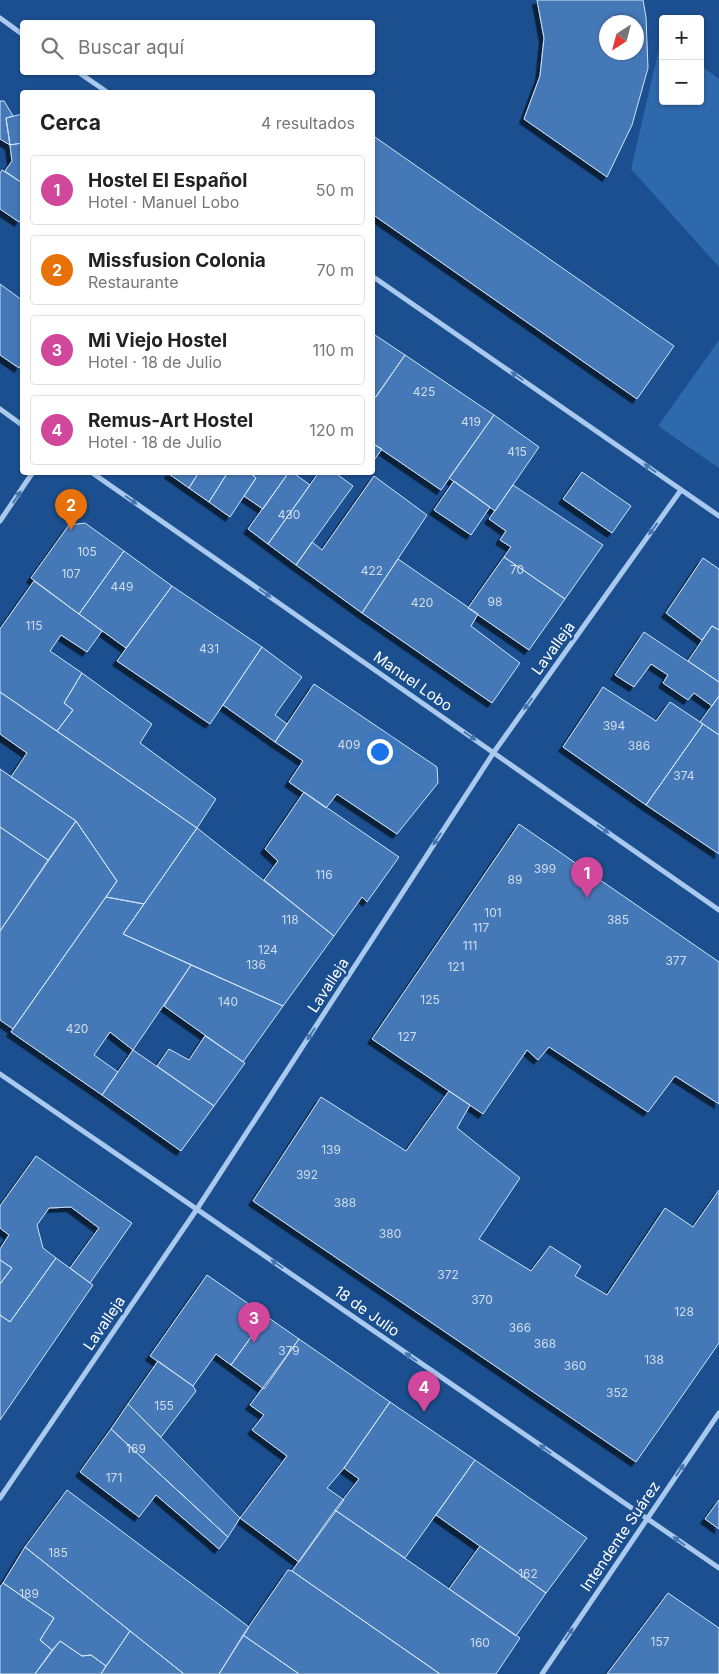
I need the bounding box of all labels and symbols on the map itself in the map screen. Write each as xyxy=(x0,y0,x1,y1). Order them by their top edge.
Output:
north arrow xyxy=(599,15,644,60)
one-way arrow xyxy=(510,371,523,381)
house number: 425 xyxy=(413,384,435,399)
house number: 419 xyxy=(461,414,481,429)
house number: 415 xyxy=(507,444,527,459)
one-way arrow xyxy=(643,463,657,473)
pin: 2 xyxy=(55,489,87,530)
one-way arrow xyxy=(12,490,22,504)
one-way arrow xyxy=(125,495,138,505)
house number: 430 xyxy=(278,507,300,522)
one-way arrow xyxy=(648,522,658,536)
house number: 105 xyxy=(77,544,97,559)
house number: 70 xyxy=(510,562,524,577)
house number: 422 xyxy=(361,563,383,578)
house number: 107 xyxy=(61,566,81,581)
house number: 449 xyxy=(111,579,133,594)
one-way arrow xyxy=(258,588,272,598)
house number: 98 xyxy=(488,594,502,609)
house number: 420 xyxy=(411,595,433,610)
house number: 115 xyxy=(25,618,43,633)
street label: Lavalleja xyxy=(527,618,579,678)
house number: 431 xyxy=(199,641,219,656)
street label: Manuel Lobo xyxy=(370,647,456,715)
one-way arrow xyxy=(523,697,533,711)
house number: 394 xyxy=(603,718,626,733)
one-way arrow xyxy=(463,731,477,741)
house number: 409 xyxy=(338,737,360,752)
house number: 386 xyxy=(628,738,650,753)
your location xyxy=(367,739,393,765)
house number: 374 xyxy=(673,768,695,783)
one-way arrow xyxy=(597,824,610,834)
one-way arrow xyxy=(432,832,442,846)
pin: 1 xyxy=(571,857,603,898)
house number: 399 xyxy=(534,861,556,876)
house number: 116 xyxy=(315,867,333,882)
house number: 89 xyxy=(508,872,522,887)
house number: 101 xyxy=(484,905,502,920)
house number: 118 xyxy=(281,912,299,927)
house number: 385 xyxy=(607,912,629,927)
house number: 117 xyxy=(473,920,489,935)
house number: 111 xyxy=(463,938,477,953)
house number: 124 xyxy=(258,942,278,957)
house number: 377 xyxy=(665,953,687,968)
street label: Lavalleja xyxy=(303,954,353,1016)
house number: 136 xyxy=(246,957,266,972)
house number: 121 xyxy=(447,959,465,974)
house number: 125 xyxy=(420,992,440,1007)
house number: 140 xyxy=(218,994,238,1009)
house number: 420 xyxy=(66,1021,88,1036)
one-way arrow xyxy=(306,1027,315,1041)
house number: 127 xyxy=(398,1029,417,1044)
house number: 139 xyxy=(321,1142,341,1157)
house number: 392 xyxy=(296,1167,318,1182)
house number: 388 xyxy=(334,1195,356,1210)
house number: 380 xyxy=(379,1226,401,1241)
one-way arrow xyxy=(270,1260,284,1269)
house number: 372 xyxy=(437,1267,459,1282)
street label: 18 de Julio xyxy=(331,1282,403,1340)
street label: Lavalleja xyxy=(79,1292,129,1354)
house number: 370 xyxy=(471,1292,493,1307)
pin: 3 xyxy=(238,1302,270,1343)
house number: 128 xyxy=(674,1304,694,1319)
house number: 366 xyxy=(509,1320,531,1335)
house number: 368 xyxy=(534,1336,556,1351)
house number: 379 xyxy=(278,1343,300,1358)
one-way arrow xyxy=(404,1352,418,1361)
house number: 138 xyxy=(644,1352,664,1367)
house number: 360 xyxy=(564,1358,586,1373)
pin: 4 xyxy=(408,1371,440,1412)
house number: 352 xyxy=(606,1385,628,1400)
house number: 155 xyxy=(154,1398,174,1413)
house number: 169 xyxy=(126,1441,146,1456)
one-way arrow xyxy=(538,1444,552,1454)
one-way arrow xyxy=(675,1463,685,1477)
house number: 171 xyxy=(106,1470,122,1485)
street label: Intendente Suárez xyxy=(576,1477,664,1595)
one-way arrow xyxy=(672,1536,686,1546)
house number: 185 xyxy=(48,1545,68,1560)
house number: 162 xyxy=(518,1566,538,1581)
house number: 189 xyxy=(19,1586,39,1601)
one-way arrow xyxy=(564,1627,574,1640)
house number: 157 xyxy=(651,1634,670,1649)
house number: 160 xyxy=(470,1635,490,1650)

